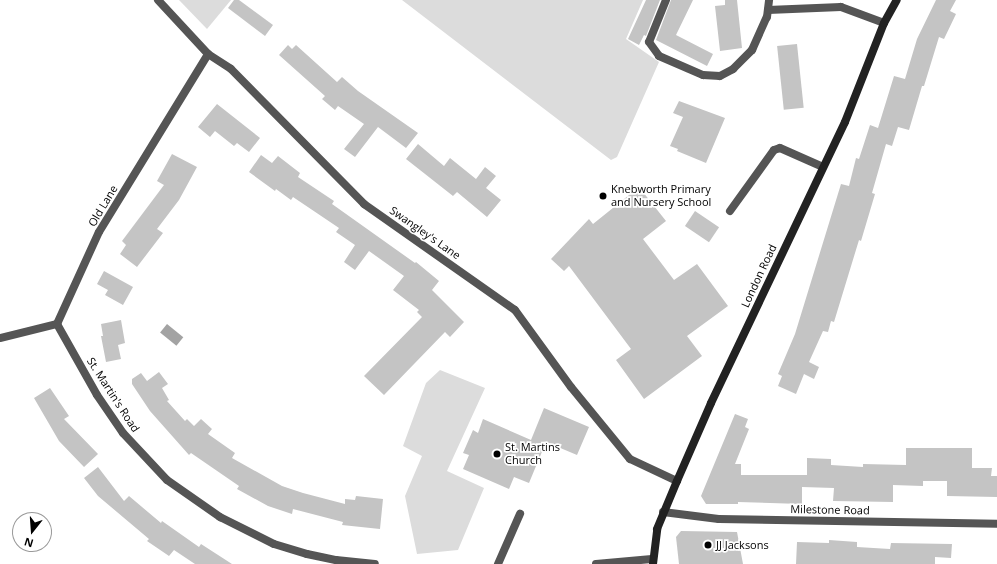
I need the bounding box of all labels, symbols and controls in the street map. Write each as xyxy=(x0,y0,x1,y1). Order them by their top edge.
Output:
street label: Old Lane xyxy=(86,183,120,229)
place label: Knebworth Primary and Nursery School xyxy=(611,183,711,209)
marker: Knebworth Primary and Nursery School xyxy=(598,191,608,201)
street label: Swangley's Lane xyxy=(387,204,463,262)
street label: London Road xyxy=(739,242,779,310)
street label: St. Martin's Road xyxy=(84,355,142,435)
place label: St. Martins Church xyxy=(505,441,560,467)
marker: St. Martins Church xyxy=(492,449,502,459)
street label: Milestone Road xyxy=(790,503,870,517)
north arrow xyxy=(12,512,52,552)
text: N xyxy=(22,535,35,551)
place label: JJ Jacksons xyxy=(716,538,769,552)
marker: JJ Jacksons xyxy=(703,540,713,550)

